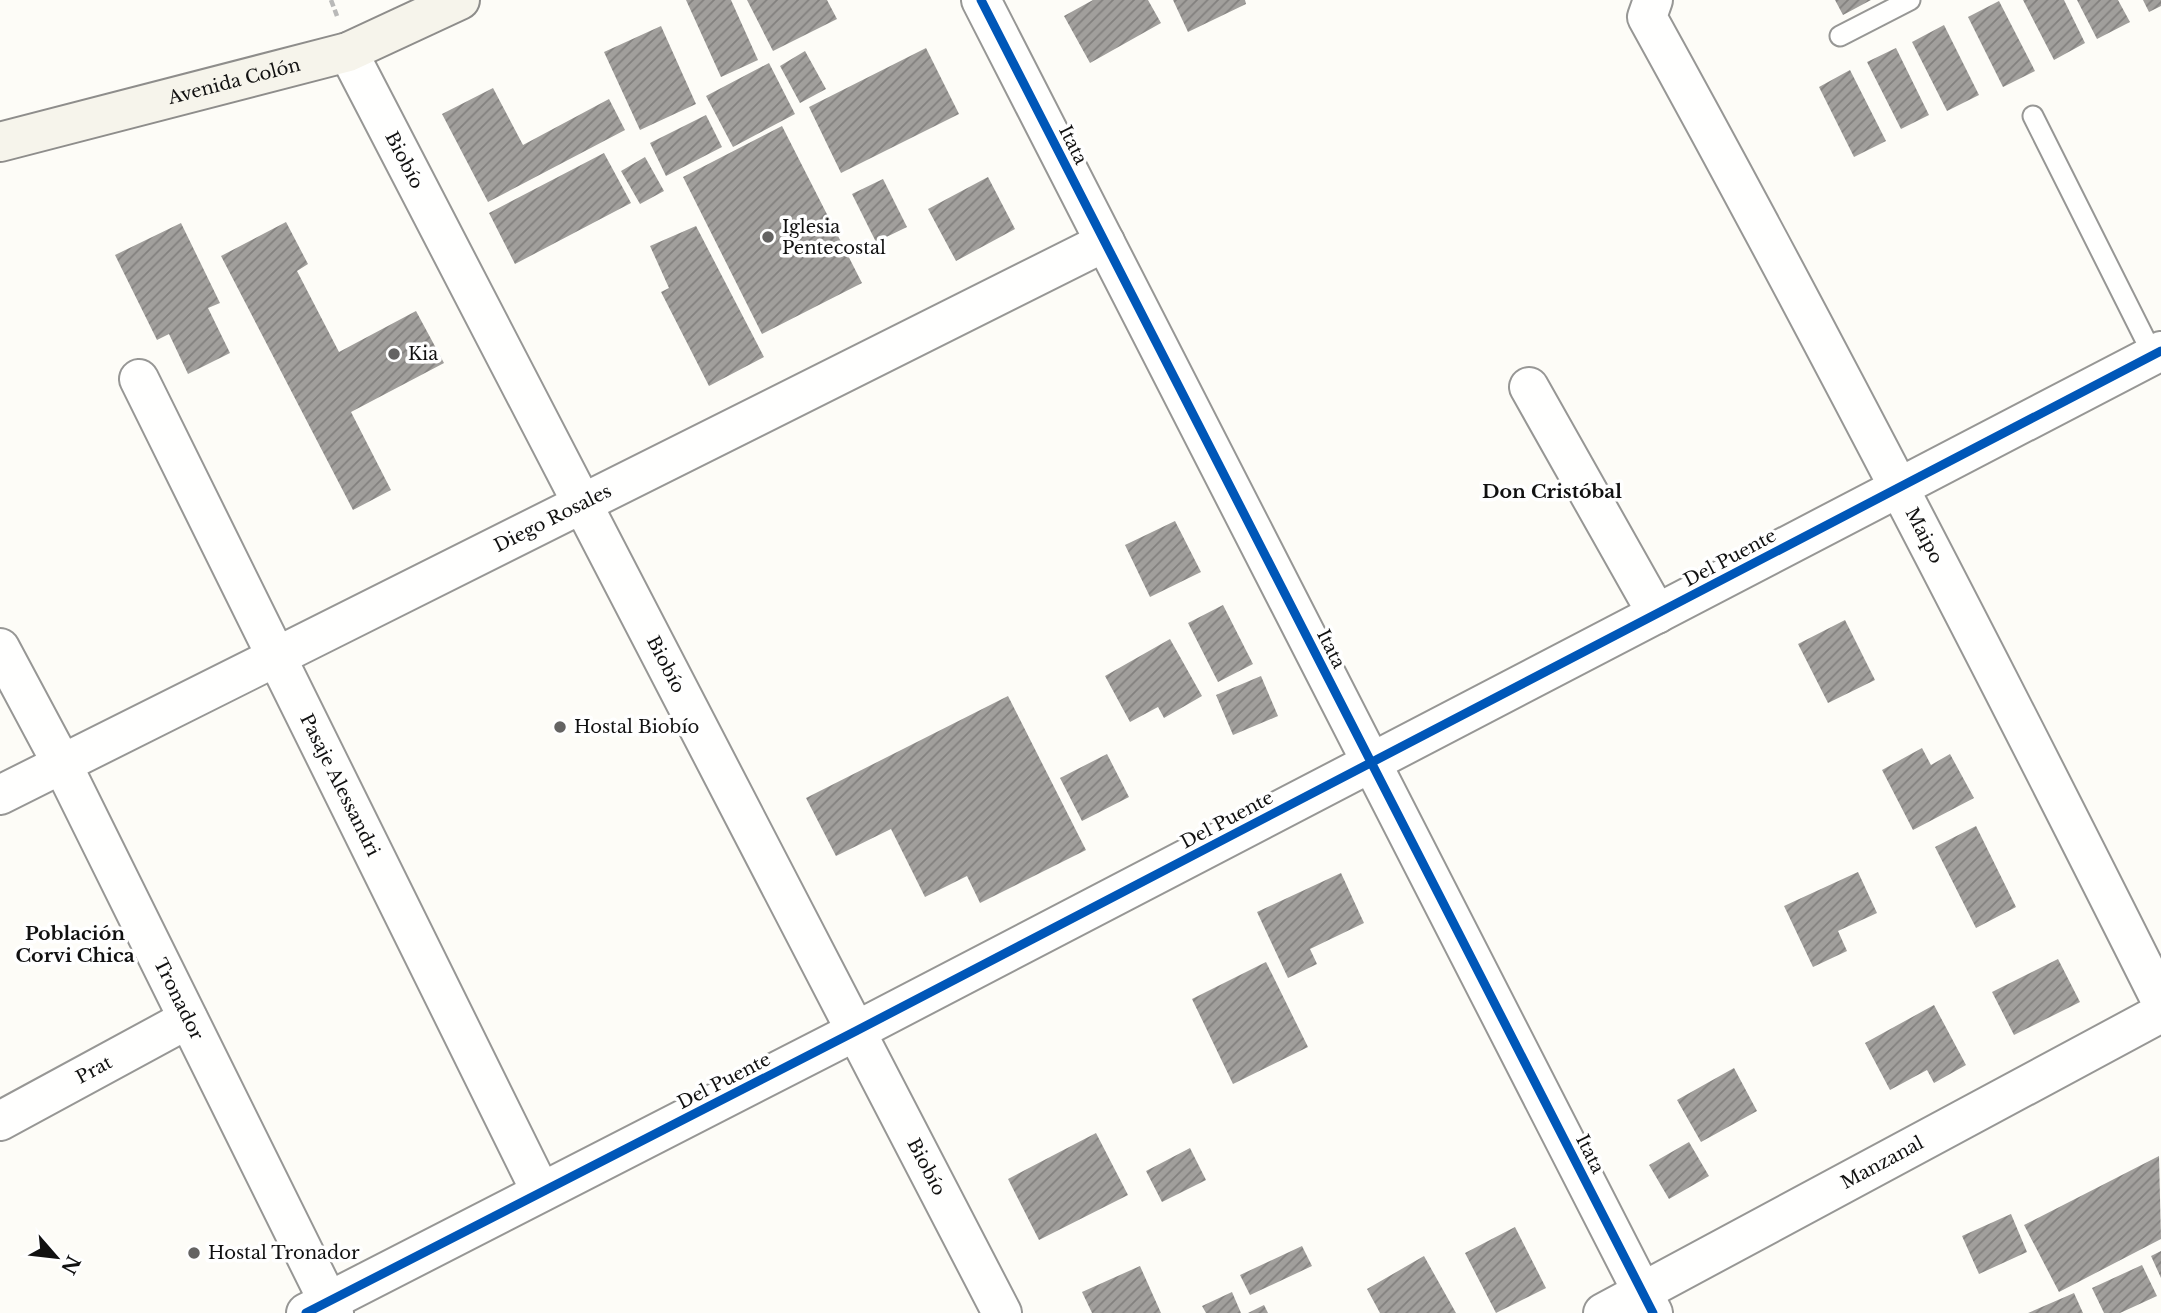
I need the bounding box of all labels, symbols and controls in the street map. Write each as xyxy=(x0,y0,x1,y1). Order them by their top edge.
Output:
street label: Avenida Colón xyxy=(165,54,303,109)
street label: Itata xyxy=(1054,122,1092,168)
street label: Biobío xyxy=(380,128,428,193)
place label: Iglesia Pentecostal xyxy=(782,216,886,259)
marker: Iglesia Pentecostal xyxy=(760,229,776,245)
place label: Kia xyxy=(408,343,438,365)
marker: Kia xyxy=(386,346,402,362)
street label: Diego Rosales xyxy=(490,480,615,557)
district label: Don Cristóbal xyxy=(1482,480,1622,503)
street label: Maipo xyxy=(1901,504,1948,567)
street label: Del Puente xyxy=(1680,524,1780,592)
street label: Itata xyxy=(1312,626,1350,672)
street label: Biobío xyxy=(642,632,690,697)
street label: Pasaje Alessandri xyxy=(295,710,384,860)
place label: Hostal Biobío xyxy=(574,716,699,738)
marker: Hostal Biobío xyxy=(552,719,568,735)
street label: Del Puente xyxy=(1177,786,1277,854)
district label: Población Corvi Chica xyxy=(15,922,135,967)
street label: Tronador xyxy=(149,955,208,1044)
street label: Del Puente xyxy=(674,1048,774,1114)
street label: Prat xyxy=(72,1051,116,1089)
street label: Itata xyxy=(1571,1131,1609,1177)
street label: Manzanal xyxy=(1837,1132,1927,1194)
street label: Biobío xyxy=(902,1135,950,1199)
north arrow xyxy=(21,1222,91,1292)
place label: Hostal Tronador xyxy=(208,1242,360,1264)
marker: Hostal Tronador xyxy=(186,1245,202,1261)
text: N xyxy=(56,1251,85,1278)

